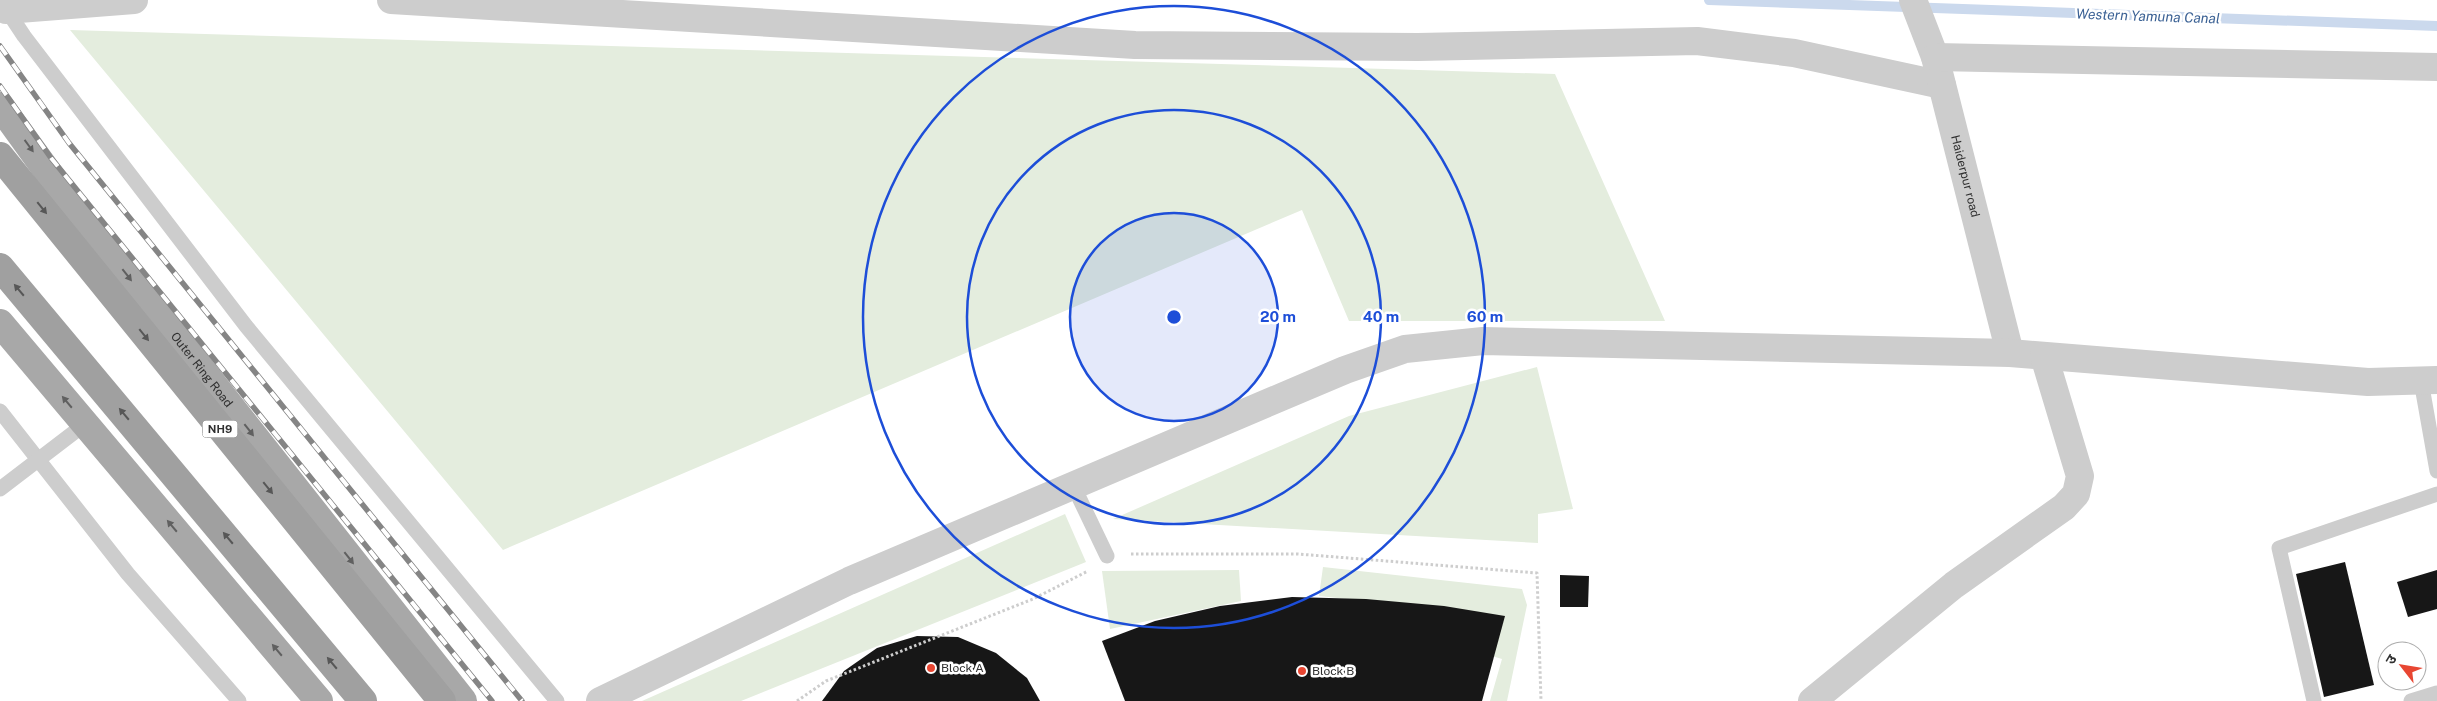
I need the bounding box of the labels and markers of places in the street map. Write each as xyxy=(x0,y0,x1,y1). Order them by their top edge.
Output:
centre of rings xyxy=(1165,308,1183,326)
place label: Block A xyxy=(941,661,984,675)
marker: Block A xyxy=(925,662,937,674)
place label: Block B xyxy=(1312,664,1354,678)
marker: Block B xyxy=(1296,665,1308,677)

